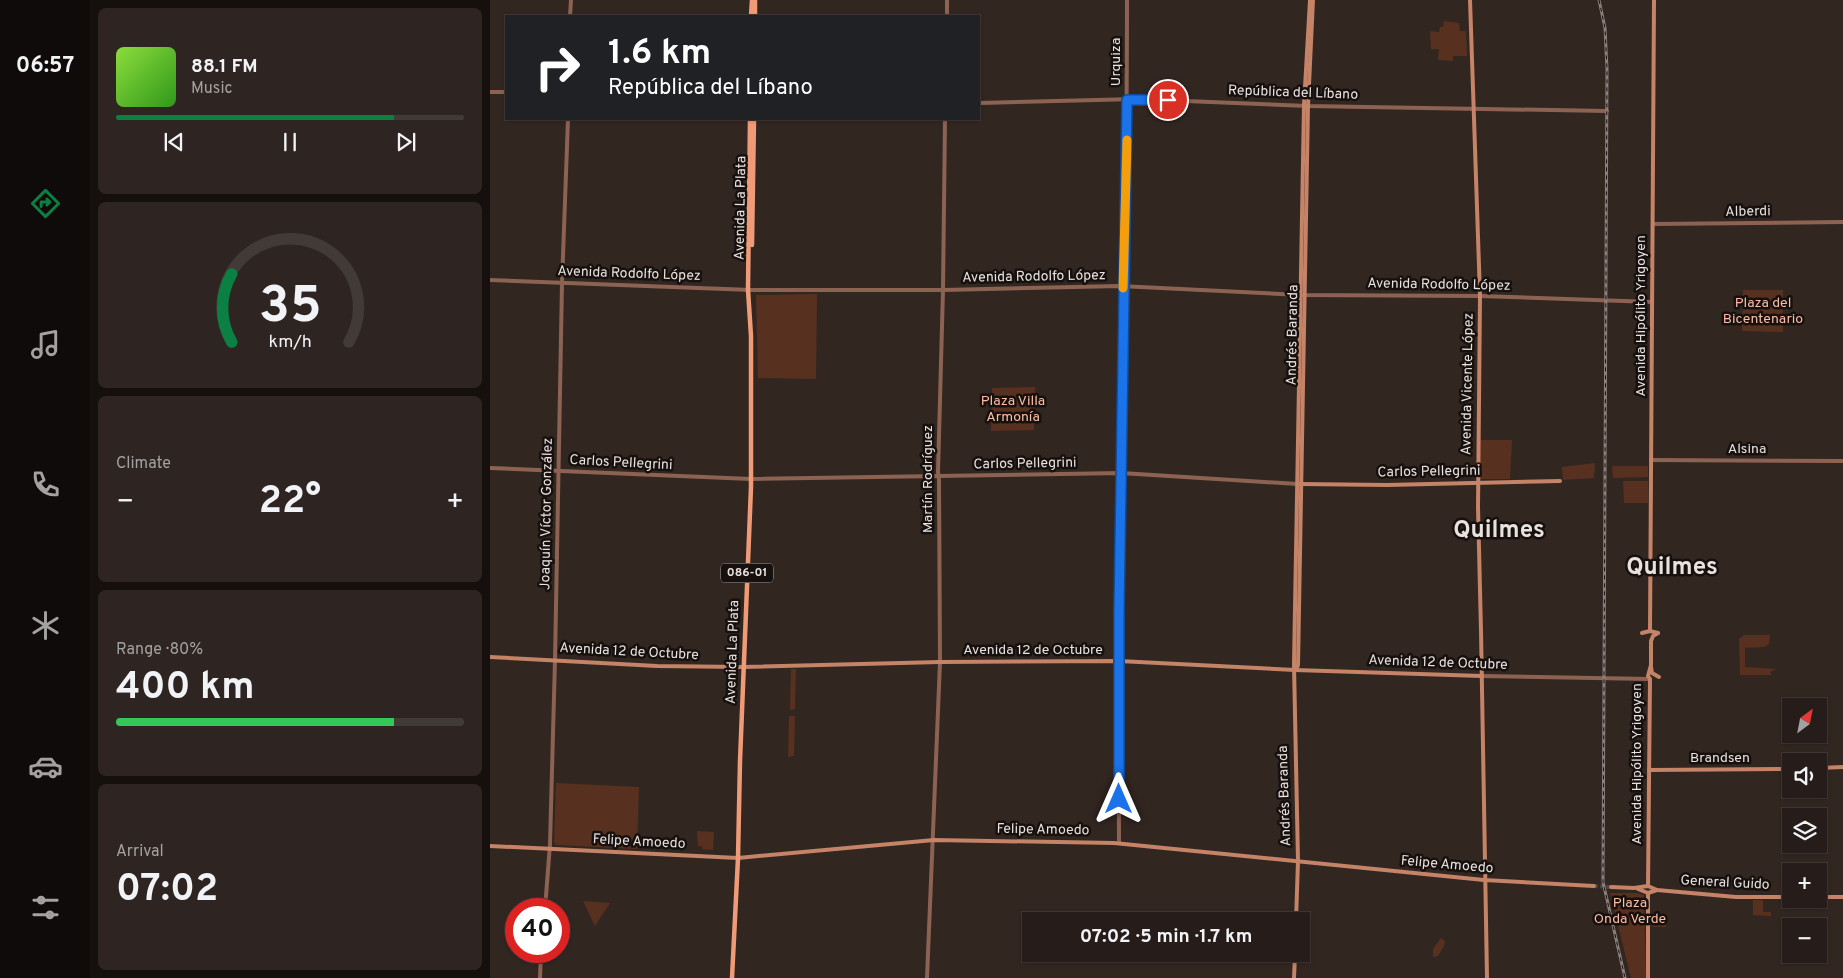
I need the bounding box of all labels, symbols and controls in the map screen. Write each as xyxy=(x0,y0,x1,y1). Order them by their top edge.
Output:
text: 1.6 km xyxy=(608,32,711,76)
icon: right xyxy=(525,35,590,100)
street label: Urquiza xyxy=(1108,38,1125,86)
text: 06:57 xyxy=(16,53,74,80)
text: 88.1 FM xyxy=(191,55,258,79)
text: República del Líbano xyxy=(608,75,813,102)
text: Music xyxy=(191,79,232,99)
pin xyxy=(1147,79,1189,121)
street label: República del Líbano xyxy=(1228,82,1359,104)
icon: arrive xyxy=(1154,86,1182,114)
icon: previous xyxy=(160,128,188,156)
icon: pause xyxy=(276,128,304,156)
icon: next xyxy=(392,128,420,156)
street label: Avenida La Plata xyxy=(732,156,750,260)
icon: directions xyxy=(28,186,63,221)
street label: Alberdi xyxy=(1725,203,1771,221)
street label: Avenida Hipólito Yrigoyen xyxy=(1633,235,1650,397)
street label: Avenida Rodolfo López xyxy=(557,263,701,285)
street label: Avenida Rodolfo López xyxy=(962,267,1106,287)
text: 35 xyxy=(259,275,321,341)
street label: Avenida Rodolfo López xyxy=(1367,275,1511,295)
street label: Andrés Baranda xyxy=(1284,284,1302,386)
park label: Plaza del Bicentenario xyxy=(1723,295,1803,328)
street label: Avenida Vicente López xyxy=(1458,313,1478,455)
icon: music xyxy=(28,327,63,362)
text: km/h xyxy=(268,331,312,354)
park label: Plaza Villa Armonía xyxy=(981,393,1045,426)
street label: Martín Rodríguez xyxy=(920,425,937,533)
street label: Joaquín Víctor González xyxy=(537,438,557,590)
street label: Alsina xyxy=(1728,441,1766,458)
street label: Carlos Pellegrini xyxy=(569,452,673,474)
text: Climate xyxy=(116,454,171,474)
street label: Carlos Pellegrini xyxy=(973,455,1077,473)
street label: Carlos Pellegrini xyxy=(1377,463,1481,481)
icon: phone xyxy=(28,467,63,502)
text: 22° xyxy=(259,478,321,527)
text: − xyxy=(116,485,134,521)
text: + xyxy=(446,485,464,521)
district label: Quilmes xyxy=(1453,516,1545,546)
district label: Quilmes xyxy=(1626,553,1718,583)
road number: 086-01 xyxy=(721,564,773,582)
street label: Avenida La Plata xyxy=(723,600,743,704)
icon: climate xyxy=(28,608,63,643)
text: Range · 80% xyxy=(116,640,203,660)
street label: Avenida 12 de Octubre xyxy=(559,640,699,664)
street label: Avenida 12 de Octubre xyxy=(963,642,1103,659)
street label: Avenida 12 de Octubre xyxy=(1368,652,1508,674)
text: 400 km xyxy=(116,664,255,713)
street label: Avenida Hipólito Yrigoyen xyxy=(1629,683,1646,845)
north arrow xyxy=(1782,698,1828,742)
map controls xyxy=(1782,698,1827,963)
street label: Andrés Baranda xyxy=(1275,745,1295,847)
icon: car xyxy=(28,749,63,784)
street label: Brandsen xyxy=(1690,750,1750,767)
button: sound xyxy=(1782,753,1827,798)
position arrow xyxy=(1092,772,1144,824)
button: layers xyxy=(1782,808,1827,853)
street label: Felipe Amoedo xyxy=(996,821,1090,839)
street label: Felipe Amoedo xyxy=(592,831,686,853)
text: Arrival xyxy=(116,842,164,862)
street label: Felipe Amoedo xyxy=(1400,852,1494,878)
button: + xyxy=(1782,863,1827,908)
text: 07:02 xyxy=(116,866,218,915)
street label: General Guido xyxy=(1680,872,1770,894)
icon: filters xyxy=(28,890,63,925)
park label: Plaza Onda Verde xyxy=(1594,895,1666,928)
speed limit sign: 40 xyxy=(505,898,570,963)
button: − xyxy=(1782,918,1827,963)
text: 07:02 · 5 min · 1.7 km xyxy=(1080,925,1252,949)

